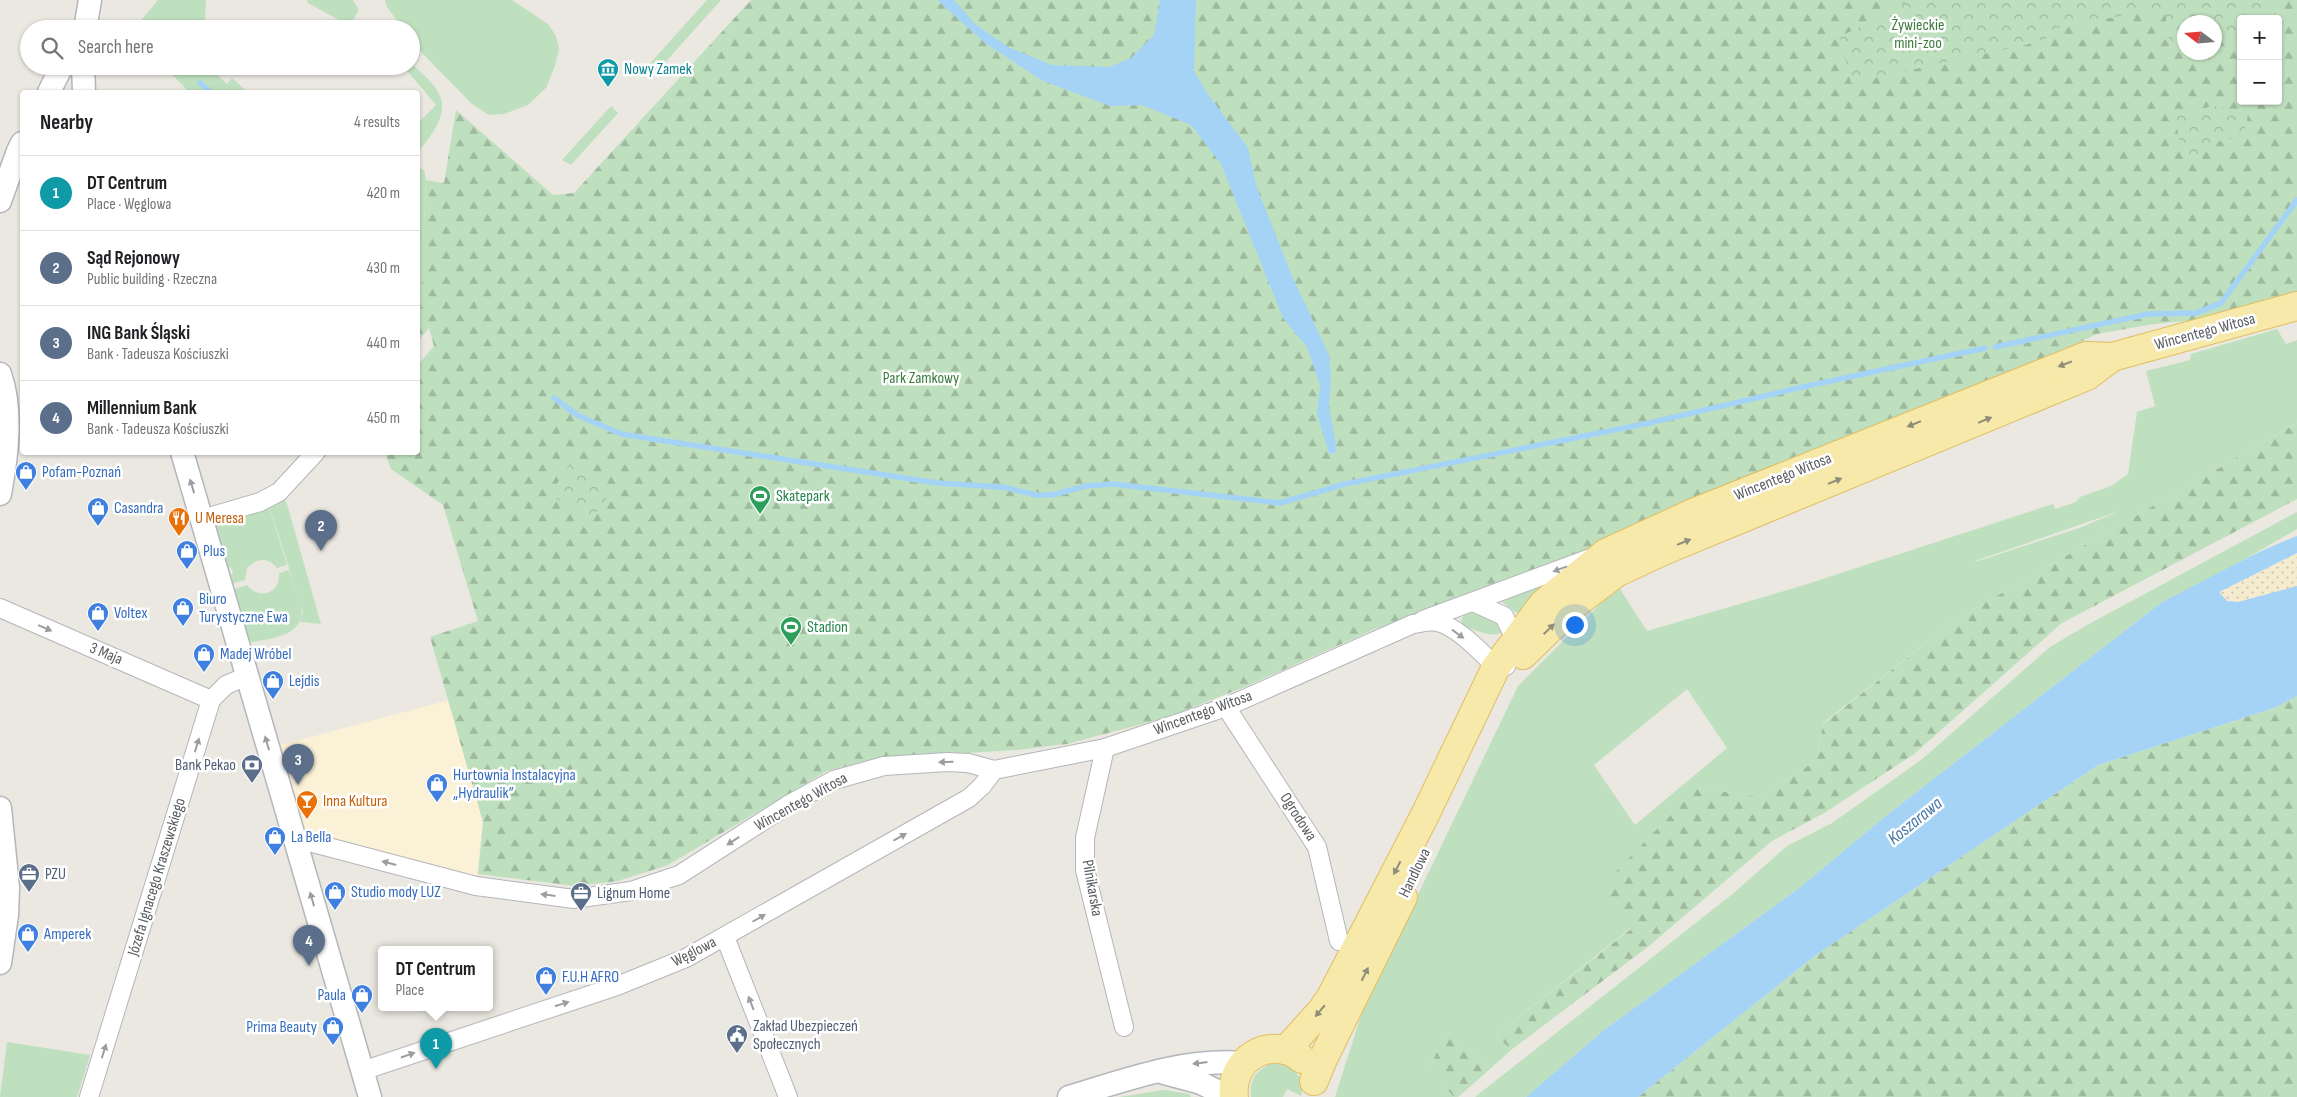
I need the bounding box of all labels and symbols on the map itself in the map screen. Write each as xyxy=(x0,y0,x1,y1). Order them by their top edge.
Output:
north arrow xyxy=(2177,15,2222,60)
park label: Żywieckie mini-zoo xyxy=(1892,16,1944,53)
museum icon: Nowy Zamek xyxy=(596,57,620,88)
place label: Nowy Zamek xyxy=(624,60,692,79)
street label: Wincentego Witosa xyxy=(2153,309,2257,355)
one-way arrow xyxy=(2057,361,2072,369)
park label: Park Zamkowy xyxy=(883,369,959,388)
one-way arrow xyxy=(1978,415,1992,423)
one-way arrow xyxy=(1906,421,1921,429)
street label: Wincentego Witosa xyxy=(1732,449,1834,505)
shop icon: Pofam-Poznań xyxy=(14,460,38,491)
place label: Pofam-Poznań xyxy=(42,463,121,482)
one-way arrow xyxy=(1828,476,1842,484)
one-way arrow xyxy=(187,478,195,493)
sports icon: Skatepark xyxy=(748,484,772,515)
place label: Skatepark xyxy=(776,487,830,506)
shop icon: Casandra xyxy=(86,496,110,527)
place label: Casandra xyxy=(114,499,164,518)
restaurant icon: U Meresa xyxy=(167,506,191,537)
place label: U Meresa xyxy=(195,509,244,528)
pin: 2 xyxy=(305,510,337,551)
one-way arrow xyxy=(1677,538,1692,546)
shop icon: Plus xyxy=(175,539,199,570)
place label: Plus xyxy=(203,542,225,561)
one-way arrow xyxy=(1553,566,1567,574)
place label: Biuro Turystyczne Ewa xyxy=(199,590,288,627)
shop icon: Biuro Turystyczne Ewa xyxy=(171,596,195,627)
shop icon: Voltex xyxy=(86,601,110,632)
place label: Voltex xyxy=(114,604,147,623)
your location xyxy=(1562,612,1588,638)
sports icon: Stadion xyxy=(779,615,803,646)
place label: Stadion xyxy=(807,618,848,637)
one-way arrow xyxy=(1543,623,1555,635)
one-way arrow xyxy=(38,624,52,632)
one-way arrow xyxy=(1451,629,1465,639)
street label: 3 Maja xyxy=(87,639,125,669)
shop icon: Madej Wróbel xyxy=(192,642,216,673)
place label: Madej Wróbel xyxy=(220,645,291,664)
shop icon: Lejdis xyxy=(261,669,285,700)
place label: Lejdis xyxy=(289,672,320,691)
street label: Wincentego Witosa xyxy=(1151,686,1255,740)
one-way arrow xyxy=(262,735,270,750)
one-way arrow xyxy=(194,737,202,752)
pin: 3 xyxy=(282,744,314,785)
bank icon: Bank Pekao xyxy=(240,753,264,784)
place label: Bank Pekao xyxy=(175,756,236,775)
one-way arrow xyxy=(938,758,954,766)
place label: Hurtownia Instalacyjna „Hydraulik” xyxy=(453,766,576,803)
street label: Wincentego Witosa xyxy=(751,769,851,835)
shop icon: Hurtownia Instalacyjna „Hydraulik” xyxy=(425,772,449,803)
bar icon: Inna Kultura xyxy=(295,789,319,820)
street label: Ogrodowa xyxy=(1275,789,1321,845)
place label: Inna Kultura xyxy=(323,792,387,811)
water label: Koszarawa xyxy=(1884,792,1947,849)
street label: Józefa Ignacego Kraszewskiego xyxy=(124,796,190,959)
shop icon: La Bella xyxy=(263,825,287,856)
place label: La Bella xyxy=(291,828,331,847)
one-way arrow xyxy=(894,833,907,842)
one-way arrow xyxy=(726,836,739,846)
street label: Handlowa xyxy=(1395,845,1435,901)
street label: Pilnikarska xyxy=(1078,858,1106,918)
one-way arrow xyxy=(382,859,397,867)
one-way arrow xyxy=(1393,861,1401,875)
office icon: PZU xyxy=(17,862,41,893)
place label: PZU xyxy=(45,865,66,884)
shop icon: Studio mody LUZ xyxy=(323,880,347,911)
office icon: Lignum Home xyxy=(569,881,593,912)
place label: Studio mody LUZ xyxy=(351,883,441,902)
place label: Lignum Home xyxy=(597,884,670,903)
one-way arrow xyxy=(308,891,316,906)
one-way arrow xyxy=(540,891,556,899)
one-way arrow xyxy=(752,913,765,922)
shop icon: Amperek xyxy=(16,922,40,953)
place label: Amperek xyxy=(43,925,91,944)
pin: 4 xyxy=(293,925,325,966)
street label: Węglowa xyxy=(669,933,719,971)
shop icon: F.U.H AFRO xyxy=(534,965,558,996)
one-way arrow xyxy=(1361,967,1369,981)
place label: F.U.H AFRO xyxy=(562,968,619,987)
shop icon: Paula xyxy=(350,983,374,1014)
place label: Paula xyxy=(317,986,346,1005)
one-way arrow xyxy=(747,995,755,1010)
one-way arrow xyxy=(555,999,570,1007)
one-way arrow xyxy=(1315,1004,1326,1017)
shop icon: Prima Beauty xyxy=(321,1015,345,1046)
place label: Zakład Ubezpieczeń Społecznych xyxy=(753,1017,858,1054)
place label: Prima Beauty xyxy=(246,1018,317,1037)
public building icon: Zakład Ubezpieczeń Społecznych xyxy=(725,1023,749,1054)
pin: 1 xyxy=(420,1028,452,1069)
one-way arrow xyxy=(100,1043,108,1058)
one-way arrow xyxy=(401,1051,416,1058)
one-way arrow xyxy=(1192,1059,1208,1067)

